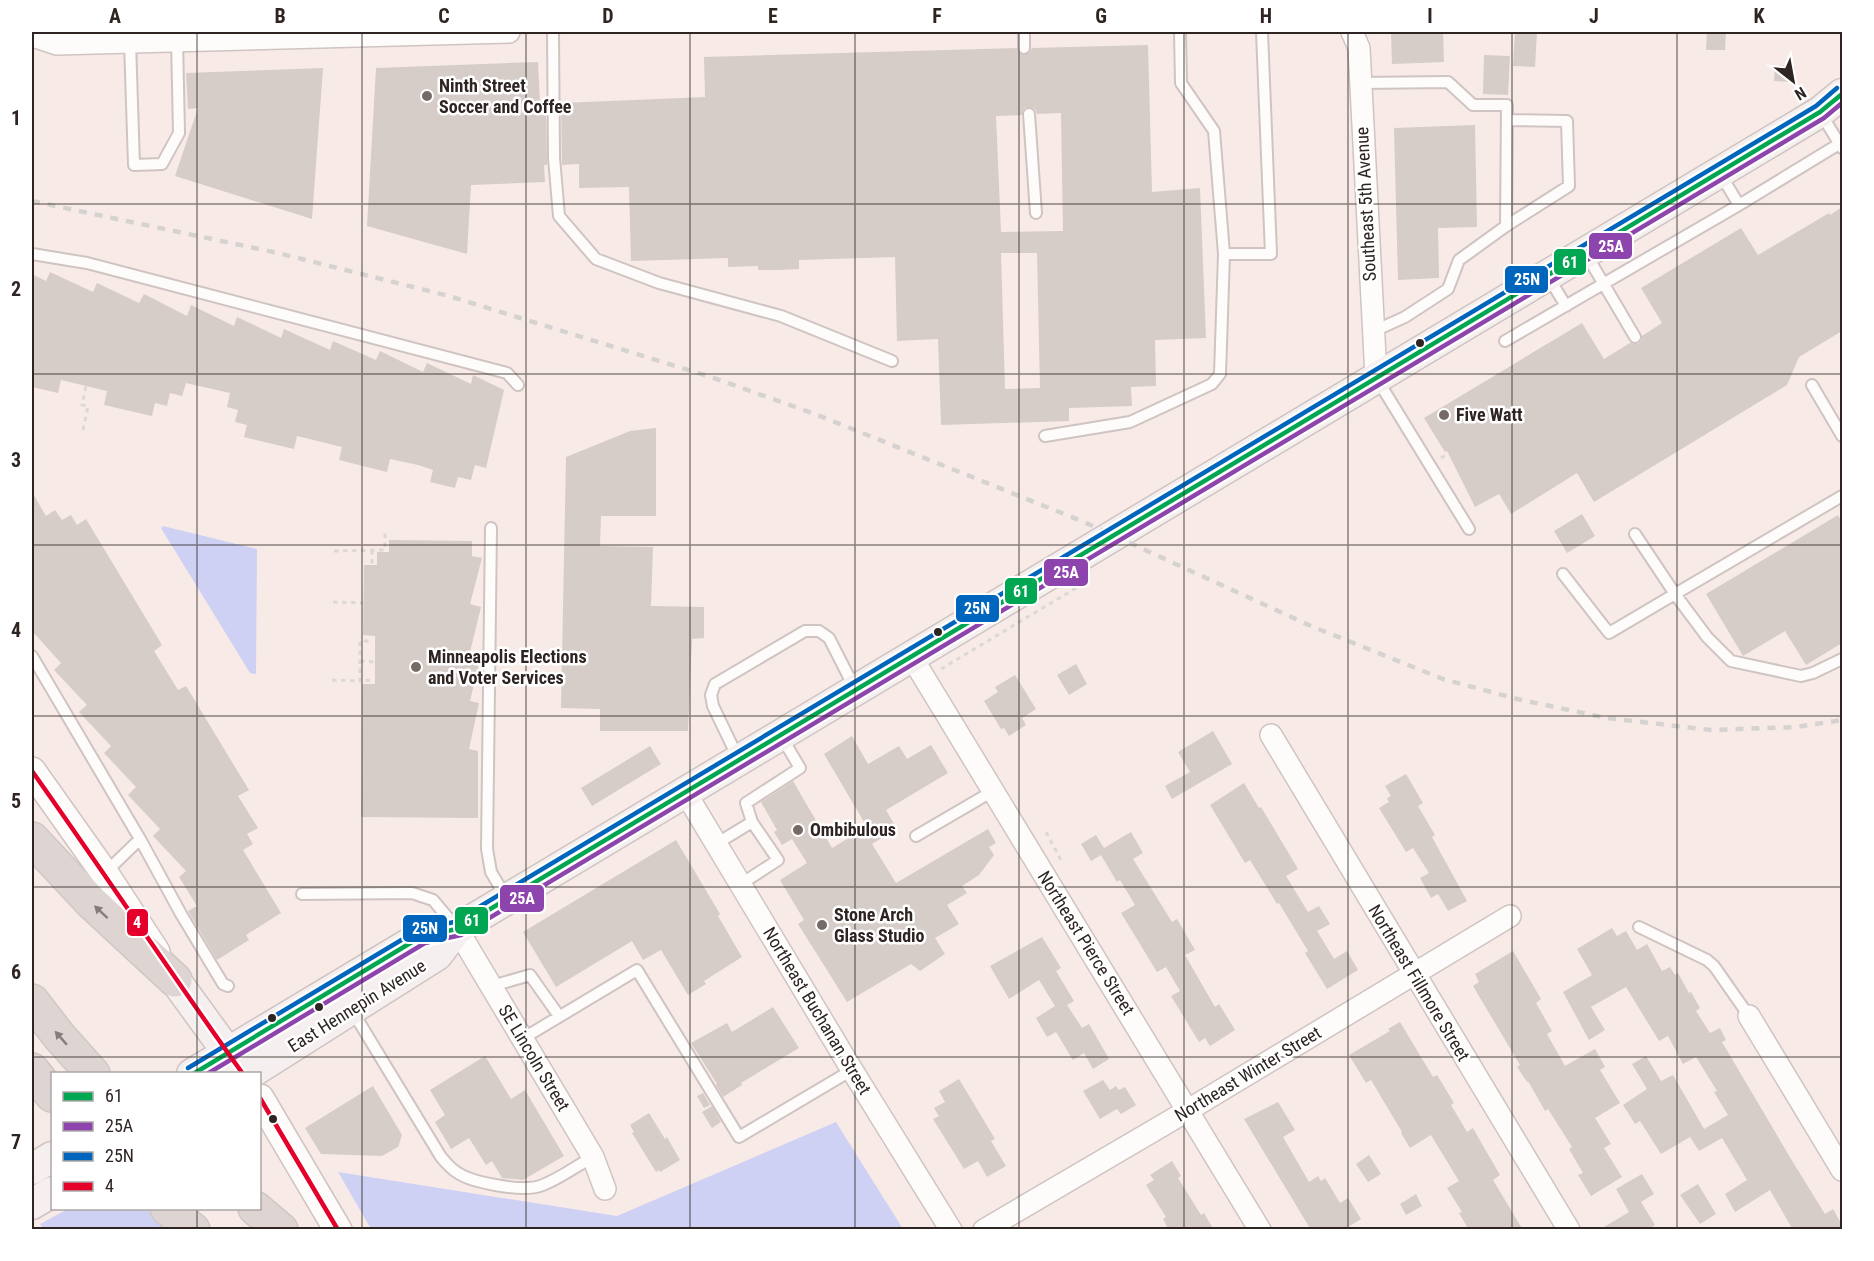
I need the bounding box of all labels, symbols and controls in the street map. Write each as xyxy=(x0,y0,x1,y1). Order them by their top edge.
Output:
text: A xyxy=(109,4,121,28)
text: B xyxy=(274,4,286,28)
text: C xyxy=(438,4,450,28)
text: D xyxy=(602,4,614,28)
text: E xyxy=(768,4,778,28)
text: F xyxy=(932,4,942,28)
text: G xyxy=(1095,4,1107,28)
text: H xyxy=(1260,4,1272,28)
text: I xyxy=(1427,4,1433,28)
text: J xyxy=(1589,4,1599,28)
text: K xyxy=(1753,4,1765,28)
north arrow xyxy=(1763,51,1823,111)
place label: Ninth Street Soccer and Coffee xyxy=(439,75,572,117)
text: N xyxy=(1791,83,1810,104)
marker: Ninth Street Soccer and Coffee xyxy=(420,89,434,103)
text: 1 xyxy=(11,106,21,130)
street label: Southeast 5th Avenue xyxy=(1351,126,1380,282)
line badge: 25A xyxy=(1588,232,1633,260)
text: 25A xyxy=(1598,237,1624,256)
line badge: 61 xyxy=(1553,248,1587,276)
text: 61 xyxy=(1562,253,1578,272)
line badge: 25N xyxy=(1504,265,1549,294)
text: 25N xyxy=(1514,270,1540,289)
text: 2 xyxy=(11,277,21,301)
unlabelled marker xyxy=(1414,337,1426,349)
place label: Five Watt xyxy=(1456,404,1523,425)
marker: Five Watt xyxy=(1437,408,1451,422)
text: 3 xyxy=(11,448,21,472)
line badge: 25A xyxy=(1043,558,1089,587)
text: 25A xyxy=(1053,563,1079,582)
line badge: 61 xyxy=(1004,577,1038,605)
text: 61 xyxy=(1013,582,1029,601)
line badge: 25N xyxy=(955,594,1000,623)
text: 25N xyxy=(964,599,990,618)
text: 4 xyxy=(11,618,21,642)
unlabelled marker xyxy=(932,626,944,638)
place label: Minneapolis Elections and Voter Services xyxy=(428,646,587,688)
marker: Minneapolis Elections and Voter Services xyxy=(409,660,423,674)
text: 5 xyxy=(11,789,21,813)
place label: Ombibulous xyxy=(810,819,896,840)
marker: Ombibulous xyxy=(791,823,805,837)
street label: Northeast Pierce Street xyxy=(1034,867,1139,1019)
line badge: 25A xyxy=(499,884,545,913)
text: 25A xyxy=(509,889,535,908)
street label: Northeast Fillmore Street xyxy=(1364,901,1474,1065)
place label: Stone Arch Glass Studio xyxy=(834,904,925,946)
one-way arrow xyxy=(94,905,109,919)
line badge: 61 xyxy=(454,906,489,935)
line badge: 4 xyxy=(126,908,149,937)
text: 61 xyxy=(464,911,480,930)
text: 4 xyxy=(133,913,141,932)
line badge: 25N xyxy=(402,914,448,943)
marker: Stone Arch Glass Studio xyxy=(815,918,829,932)
text: 25N xyxy=(412,919,438,938)
street label: Northeast Buchanan Street xyxy=(759,923,876,1098)
street label: East Hennepin Avenue xyxy=(284,955,429,1056)
text: 6 xyxy=(11,960,21,984)
unlabelled marker xyxy=(313,1001,325,1013)
street label: SE Lincoln Street xyxy=(494,1001,574,1115)
unlabelled marker xyxy=(266,1012,278,1024)
street label: Northeast Winter Street xyxy=(1171,1022,1325,1126)
one-way arrow xyxy=(55,1031,68,1046)
legend xyxy=(51,1072,261,1210)
text: 61 xyxy=(105,1085,123,1106)
unlabelled marker xyxy=(267,1113,279,1125)
text: 25A xyxy=(105,1115,134,1136)
text: 7 xyxy=(11,1130,21,1154)
text: 25N xyxy=(105,1145,134,1166)
text: 4 xyxy=(105,1175,114,1196)

